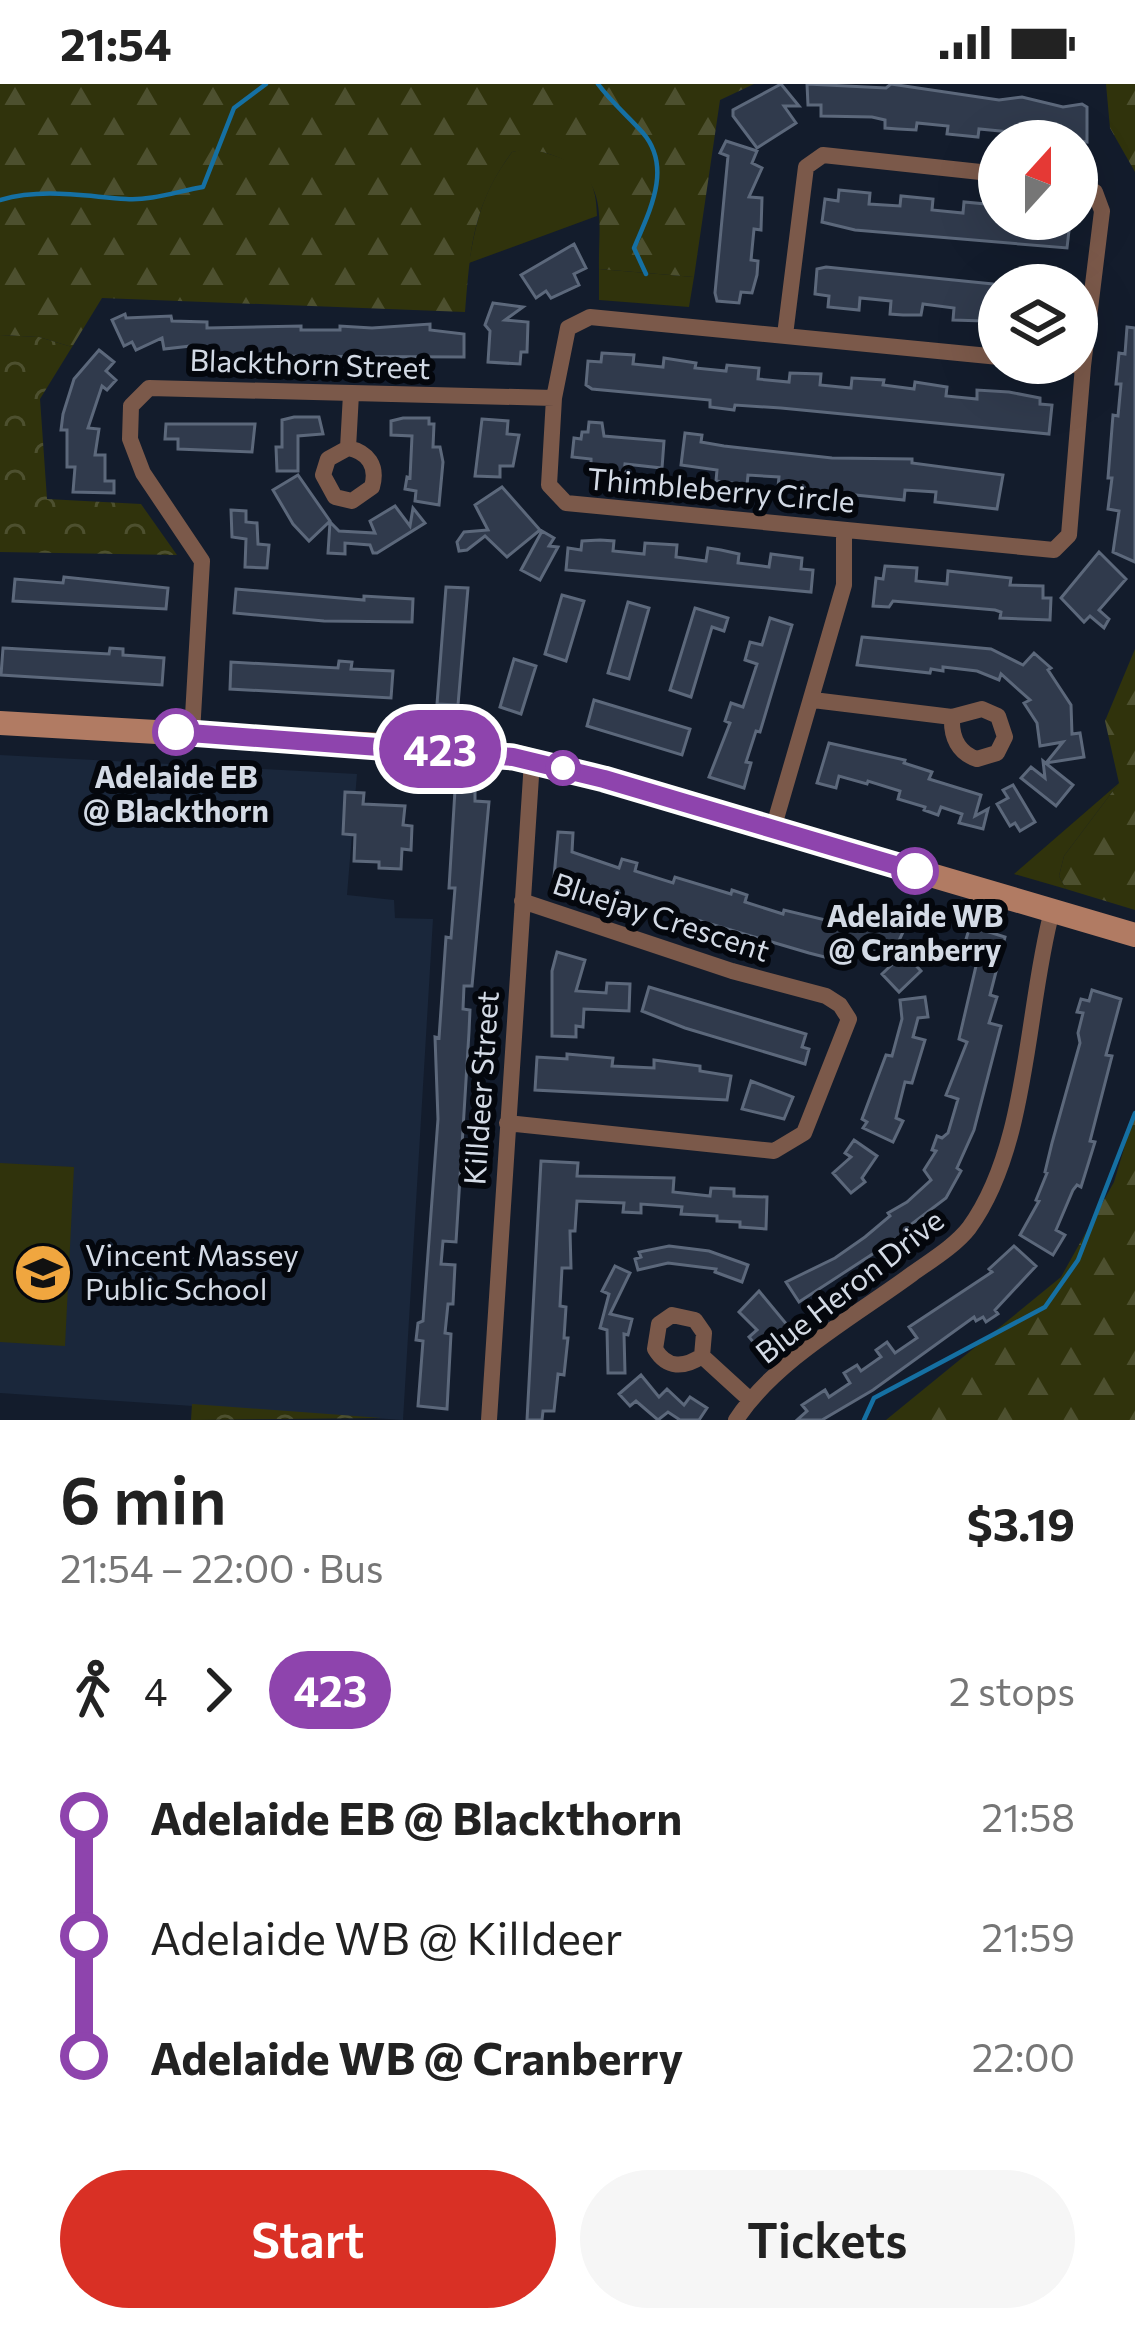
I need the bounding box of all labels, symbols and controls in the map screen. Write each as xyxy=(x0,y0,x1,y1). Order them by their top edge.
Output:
text: 21:54 xyxy=(60,15,172,70)
north arrow xyxy=(978,120,1098,240)
map controls xyxy=(978,120,1098,384)
button: layers xyxy=(978,264,1098,384)
street label: Blackthorn Street xyxy=(189,340,431,385)
street label: Thimbleberry Circle xyxy=(586,458,856,519)
marker: Adelaide EB @ Blackthorn xyxy=(154,710,198,754)
line badge: 423 xyxy=(371,710,509,788)
text: 423 xyxy=(403,723,477,775)
unlabelled marker xyxy=(547,752,579,784)
place label: Adelaide EB @ Blackthorn xyxy=(83,757,269,828)
marker: Adelaide WB @ Cranberry xyxy=(893,849,937,893)
street label: Bluejay Crescent xyxy=(549,863,775,968)
place label: Adelaide WB @ Cranberry xyxy=(827,896,1003,967)
street label: Killdeer Street xyxy=(454,989,505,1186)
street label: Blue Heron Drive xyxy=(747,1200,950,1370)
place label: Vincent Massey Public School xyxy=(85,1235,299,1306)
school or university icon: Vincent Massey Public School xyxy=(12,1242,74,1304)
text: 6 min xyxy=(60,1457,227,1538)
text: $3.19 xyxy=(967,1495,1075,1550)
text: 21:54 – 22:00 · Bus xyxy=(60,1543,383,1591)
icon: walk xyxy=(60,1657,126,1723)
icon: forward xyxy=(185,1657,251,1723)
text: 423 xyxy=(293,1664,367,1716)
text: 4 xyxy=(144,1666,167,1714)
text: 2 stops xyxy=(949,1666,1075,1714)
text: Adelaide EB @ Blackthorn xyxy=(150,1789,682,1844)
text: 21:58 xyxy=(981,1792,1075,1840)
text: Adelaide WB @ Killdeer xyxy=(150,1909,623,1964)
text: 21:59 xyxy=(981,1912,1075,1960)
text: Adelaide WB @ Cranberry xyxy=(150,2029,683,2084)
text: 22:00 xyxy=(972,2032,1075,2080)
button: Start xyxy=(60,2170,556,2308)
button: Tickets xyxy=(580,2170,1075,2308)

